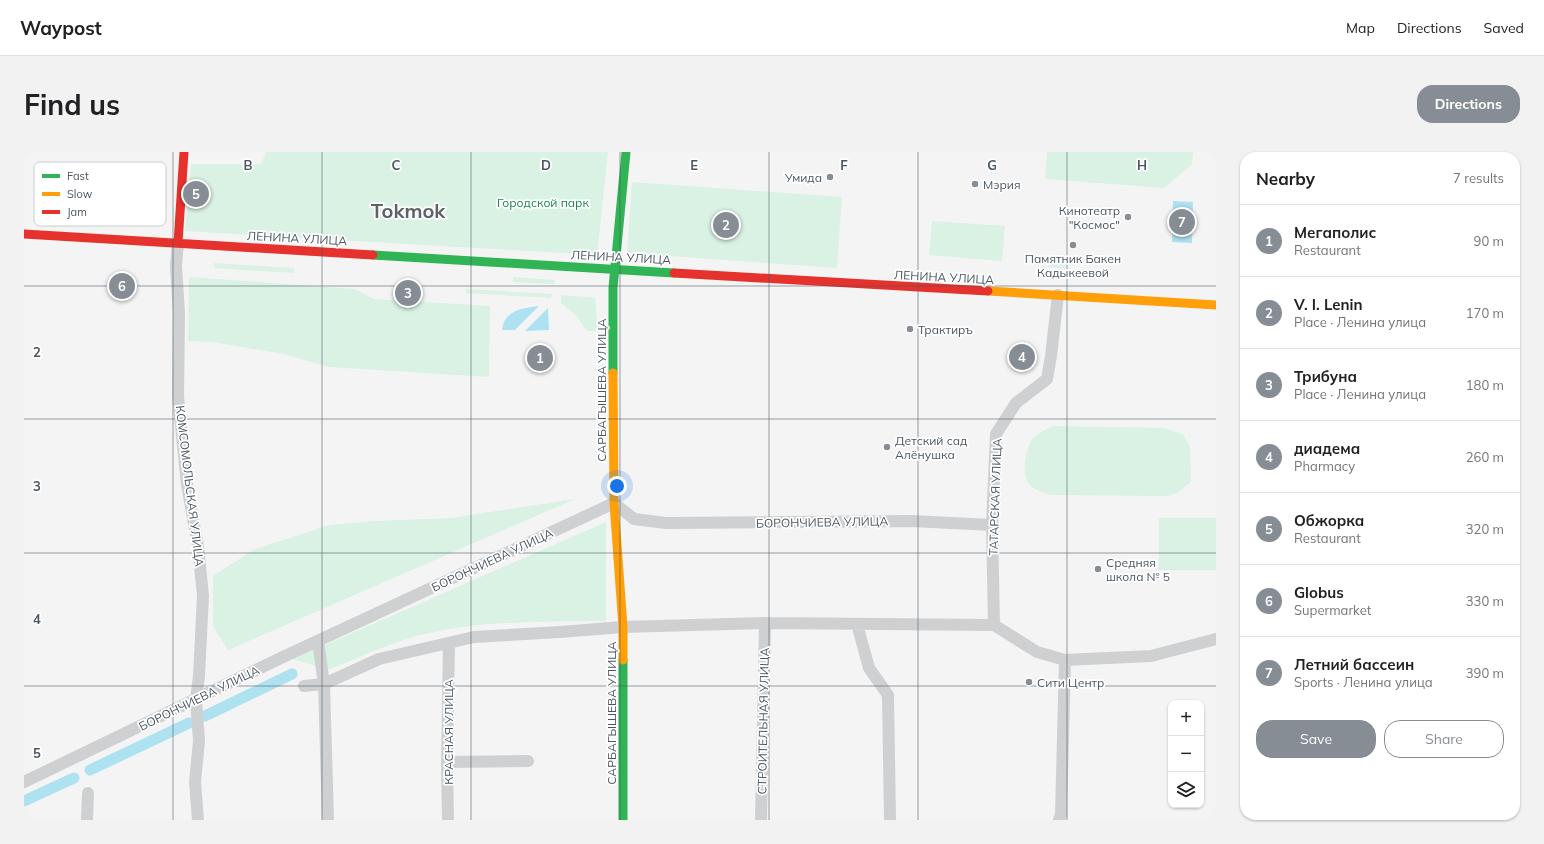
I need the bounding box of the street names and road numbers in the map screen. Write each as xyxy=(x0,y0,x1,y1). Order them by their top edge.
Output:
street label: ЛЕНИНА УЛИЦА xyxy=(247,228,348,248)
street label: ЛЕНИНА УЛИЦА xyxy=(571,247,672,267)
street label: ЛЕНИНА УЛИЦА xyxy=(894,267,995,287)
street label: САРБАГЫШЕВА УЛИЦА xyxy=(594,318,609,462)
street label: КОМСОМОЛЬСКАЯ УЛИЦА xyxy=(173,405,207,568)
street label: ТАТАРСКАЯ УЛИЦА xyxy=(985,438,1005,556)
street label: БОРОНЧИЕВА УЛИЦА xyxy=(756,513,888,531)
street label: БОРОНЧИЕВА УЛИЦА xyxy=(429,525,555,595)
street label: САРБАГЫШЕВА УЛИЦА xyxy=(604,641,619,785)
street label: СТРОИТЕЛЬНАЯ УЛИЦА xyxy=(754,647,772,795)
street label: БОРОНЧИЕВА УЛИЦА xyxy=(136,662,262,734)
street label: КРАСНАЯ УЛИЦА xyxy=(441,679,456,785)

